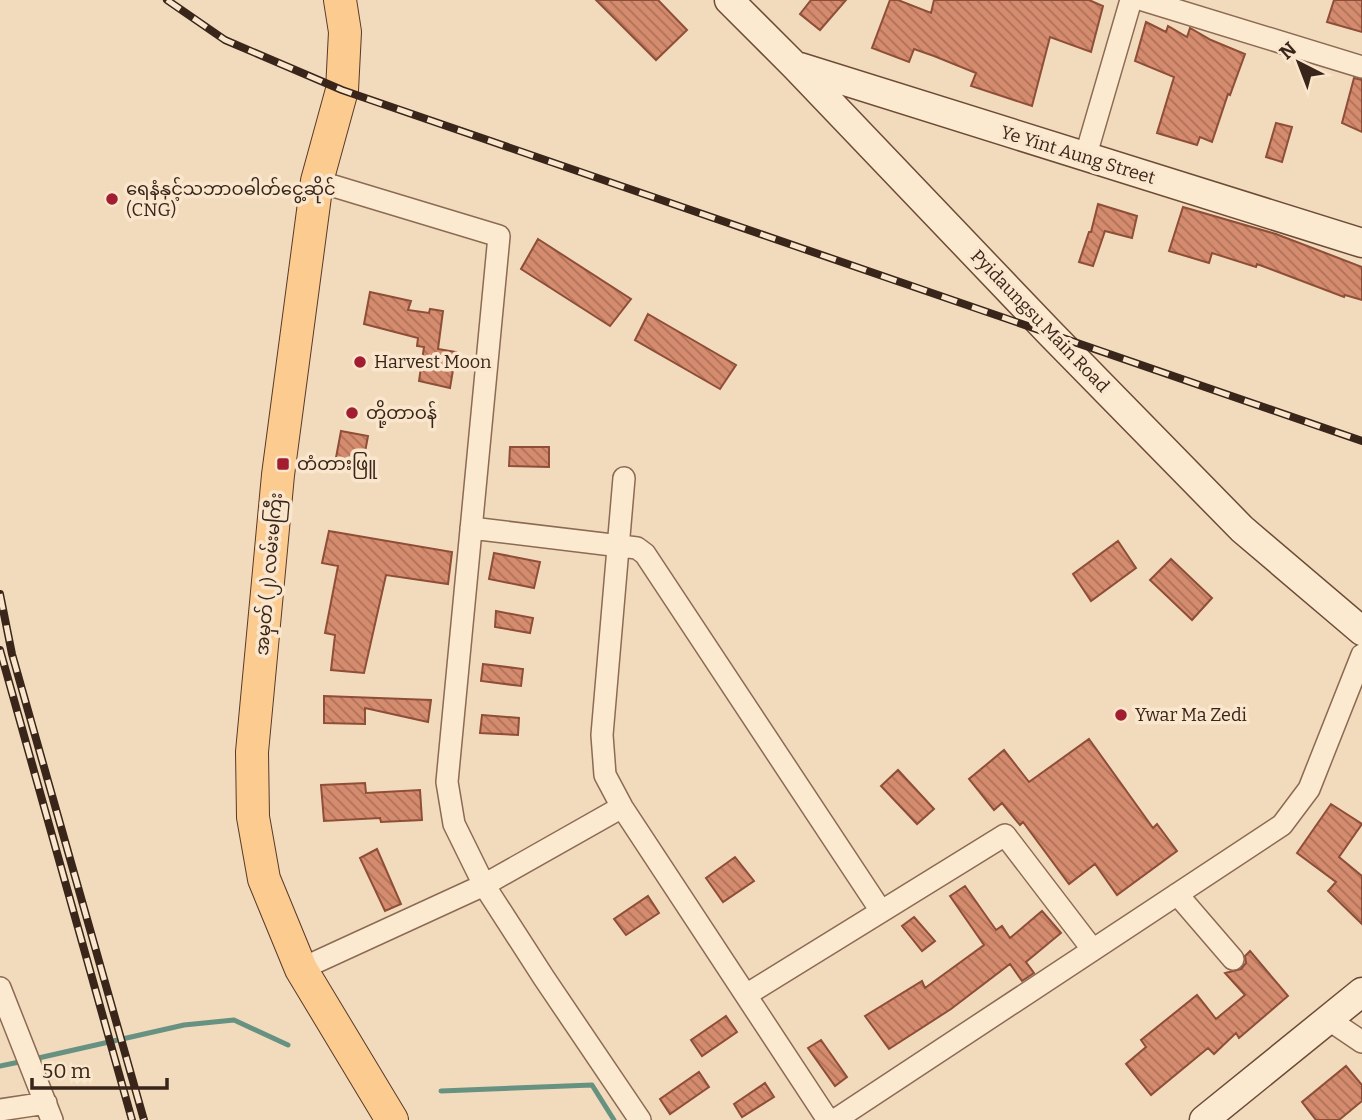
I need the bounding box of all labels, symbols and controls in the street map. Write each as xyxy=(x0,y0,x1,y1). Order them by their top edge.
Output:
north arrow xyxy=(1264,28,1334,98)
text: N xyxy=(1275,37,1301,64)
street label: Ye Yint Aung Street xyxy=(998,121,1158,189)
place label: ရေနံနှင့်သဘာဝဓါတ်ငွေ့ဆိုင် (CNG) xyxy=(126,175,336,221)
marker: ရေနံနှင့်သဘာဝဓါတ်ငွေ့ဆိုင် (CNG) xyxy=(104,191,120,207)
street label: Pyidaungsu Main Road xyxy=(966,245,1114,397)
place label: Harvest Moon xyxy=(374,351,492,373)
marker: Harvest Moon xyxy=(352,354,368,370)
place label: တို့တာဝန် xyxy=(366,399,437,428)
marker: တို့တာဝန် xyxy=(344,405,360,421)
place label: တံတားဖြူ xyxy=(297,452,377,479)
marker: တံတားဖြူ xyxy=(275,456,291,472)
street label: အမှတ် (၂) လမ်းမကြီး xyxy=(248,491,291,657)
place label: Ywar Ma Zedi xyxy=(1135,704,1247,726)
marker: Ywar Ma Zedi xyxy=(1113,707,1129,723)
scale bar xyxy=(32,1046,166,1090)
text: 50 m xyxy=(42,1058,91,1084)

